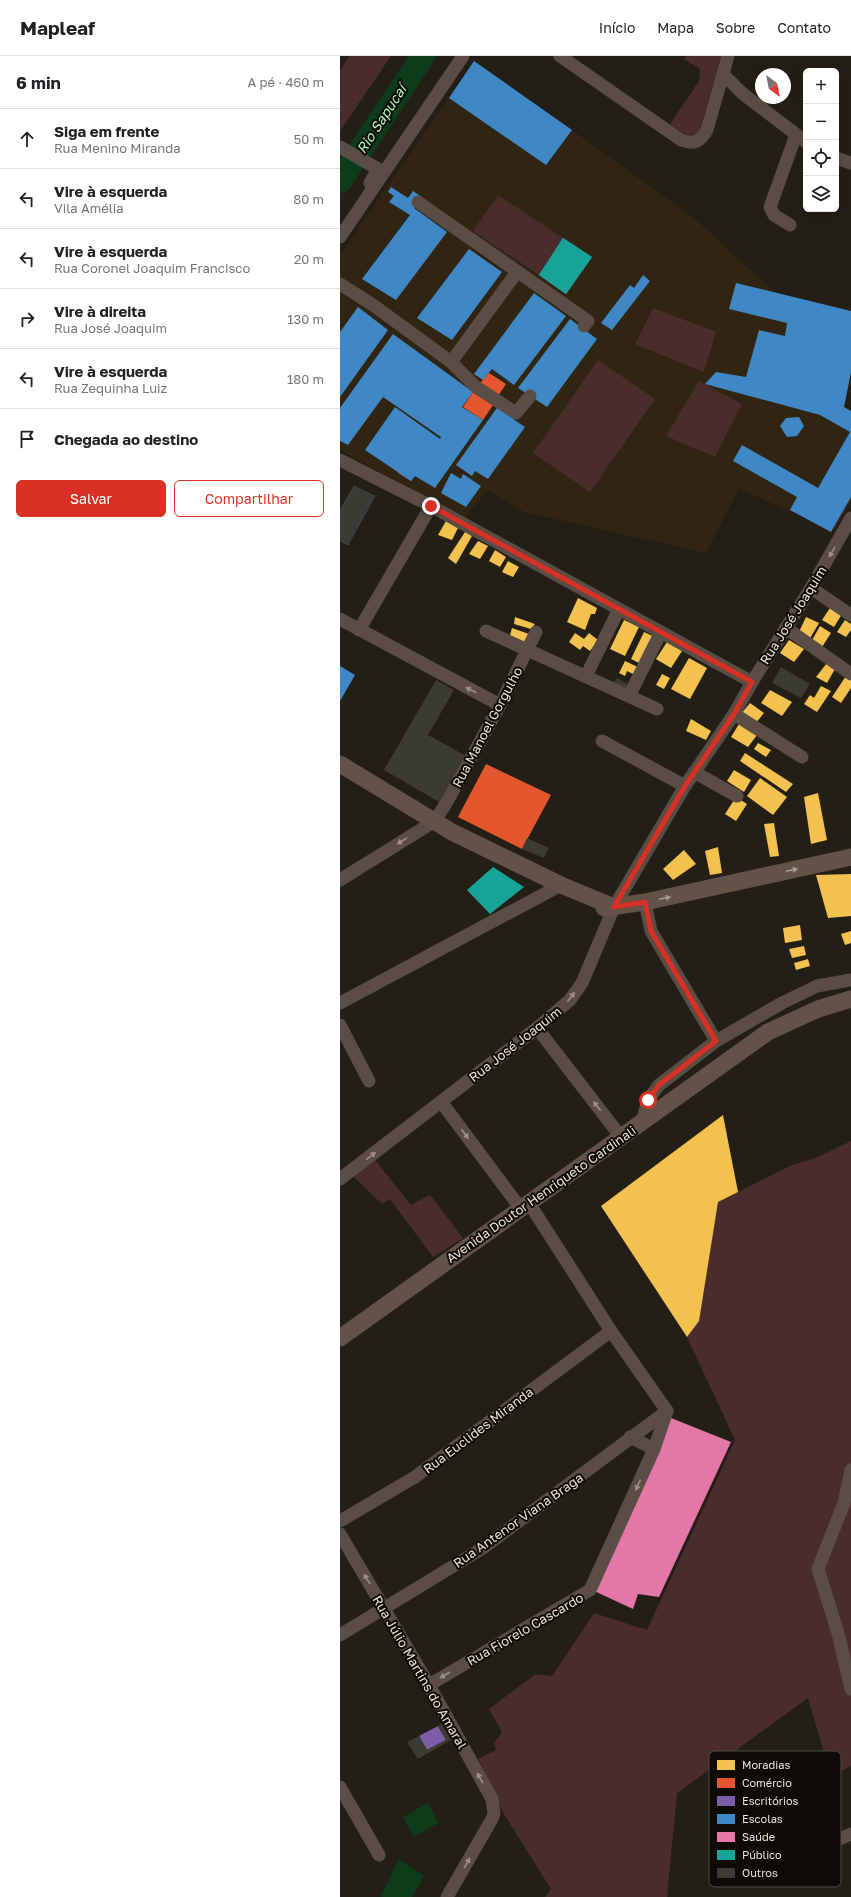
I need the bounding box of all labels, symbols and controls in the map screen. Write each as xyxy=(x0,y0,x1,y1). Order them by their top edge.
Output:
text: Mapleaf xyxy=(20,16,95,39)
text: Início xyxy=(599,19,635,36)
text: Mapa xyxy=(657,19,694,36)
text: Sobre xyxy=(716,19,755,36)
text: Contato xyxy=(777,19,831,36)
north arrow xyxy=(755,68,791,104)
map controls xyxy=(803,68,839,212)
button: + xyxy=(803,68,839,104)
text: 6 min xyxy=(16,72,61,93)
text: A pé · 460 m xyxy=(247,74,324,90)
water label: Rio Sapucaí xyxy=(353,78,412,157)
button: − xyxy=(803,104,839,140)
text: Siga em frente xyxy=(54,122,159,140)
icon: ahead xyxy=(16,128,38,150)
text: 50 m xyxy=(294,131,324,147)
text: Rua Menino Miranda xyxy=(54,140,181,156)
button: locate xyxy=(803,140,839,176)
button: layers xyxy=(803,176,839,212)
text: Vire à esquerda xyxy=(54,182,167,200)
icon: left xyxy=(16,188,38,210)
text: 80 m xyxy=(293,191,324,207)
text: Vila Amélia xyxy=(54,200,124,216)
text: Vire à esquerda xyxy=(54,242,167,260)
icon: left xyxy=(16,248,38,270)
text: 20 m xyxy=(294,251,324,267)
text: Rua Coronel Joaquim Francisco xyxy=(54,260,250,276)
text: Vire à direita xyxy=(54,302,146,320)
icon: right xyxy=(16,308,38,330)
text: 130 m xyxy=(287,311,324,327)
text: Rua José Joaquim xyxy=(54,320,167,336)
text: Vire à esquerda xyxy=(54,362,167,380)
icon: left xyxy=(16,368,38,390)
text: 180 m xyxy=(287,371,324,387)
text: Rua Zequinha Luiz xyxy=(54,380,167,396)
icon: arrive xyxy=(16,428,38,450)
text: Chegada ao destino xyxy=(54,430,198,448)
button: Salvar xyxy=(16,480,166,517)
button: Compartilhar xyxy=(174,480,324,517)
route end xyxy=(422,497,440,515)
one-way arrow xyxy=(828,546,835,558)
street label: Rua José Joaquim xyxy=(756,563,830,667)
street label: Rua Manoel Gorgulho xyxy=(448,664,526,790)
one-way arrow xyxy=(465,687,477,693)
one-way arrow xyxy=(396,838,408,845)
one-way arrow xyxy=(786,866,799,872)
one-way arrow xyxy=(659,894,672,900)
one-way arrow xyxy=(567,991,576,1002)
street label: Rua José Joaquim xyxy=(466,1003,564,1085)
route start xyxy=(639,1091,657,1109)
one-way arrow xyxy=(593,1101,601,1112)
street label: Avenida Doutor Henriqueto Cardinali xyxy=(443,1122,639,1266)
one-way arrow xyxy=(461,1128,469,1139)
one-way arrow xyxy=(366,1152,377,1160)
street label: Rua Euclides Miranda xyxy=(420,1383,536,1477)
street label: Rua Antenor Viana Braga xyxy=(450,1469,586,1571)
one-way arrow xyxy=(635,1479,641,1490)
one-way arrow xyxy=(364,1573,371,1585)
street label: Rua Fiorelo Cascardo xyxy=(464,1589,586,1669)
street label: Rua Júlio Martins do Amaral xyxy=(369,1592,471,1752)
one-way arrow xyxy=(439,1672,451,1679)
legend xyxy=(709,1751,841,1887)
text: Moradias xyxy=(742,1758,790,1771)
one-way arrow xyxy=(477,1772,483,1783)
text: Comércio xyxy=(742,1776,792,1789)
text: Escritórios xyxy=(742,1794,799,1807)
text: Escolas xyxy=(742,1812,783,1825)
text: Saúde xyxy=(742,1830,775,1843)
text: Público xyxy=(742,1848,782,1861)
one-way arrow xyxy=(463,1857,470,1869)
text: Outros xyxy=(742,1866,778,1879)

